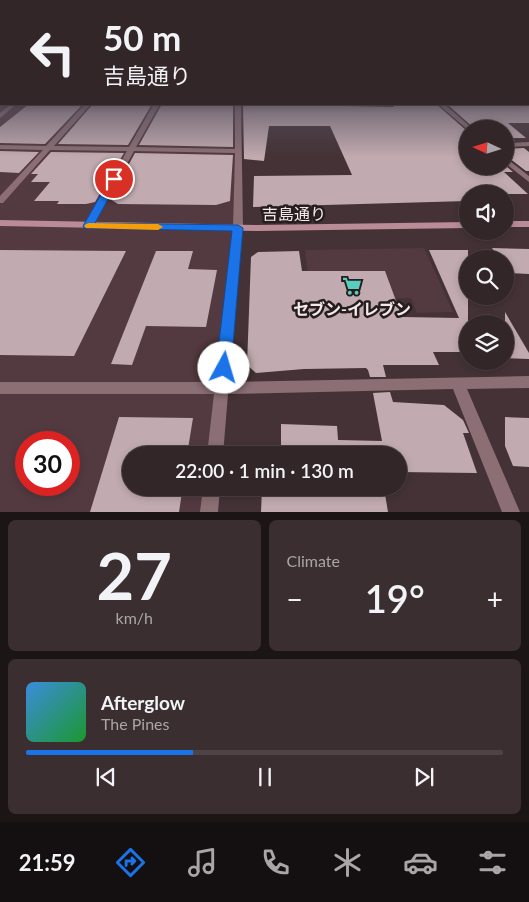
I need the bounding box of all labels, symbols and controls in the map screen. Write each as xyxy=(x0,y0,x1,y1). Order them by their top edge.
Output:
text: 50 m xyxy=(103,16,181,58)
icon: left xyxy=(20,20,85,85)
text: 吉島通り xyxy=(103,62,191,89)
north arrow xyxy=(459,120,514,175)
map controls xyxy=(459,120,514,370)
pin xyxy=(93,158,135,200)
icon: arrive xyxy=(100,165,128,193)
button: sound xyxy=(459,185,514,240)
street label: 吉島通り xyxy=(262,204,326,223)
button: search xyxy=(459,250,514,305)
supermarket icon: セブン-イレブン xyxy=(341,275,363,297)
place label: セブン-イレブン xyxy=(293,299,411,318)
button: layers xyxy=(459,315,514,370)
position arrow xyxy=(197,341,249,393)
speed limit sign: 30 xyxy=(15,431,80,496)
text: 22:00 · 1 min · 130 m xyxy=(175,459,354,482)
text: 27 xyxy=(97,536,172,614)
text: Climate xyxy=(287,551,340,570)
text: 19° xyxy=(365,575,425,621)
text: − xyxy=(287,582,303,616)
text: + xyxy=(487,582,503,616)
text: km/h xyxy=(116,608,153,627)
text: Afterglow xyxy=(101,691,185,714)
text: The Pines xyxy=(101,714,170,733)
icon: previous xyxy=(92,763,120,791)
icon: pause xyxy=(251,763,279,791)
icon: next xyxy=(410,763,438,791)
icon: directions xyxy=(113,845,148,880)
icon: music xyxy=(185,845,220,880)
icon: phone xyxy=(258,845,293,880)
icon: climate xyxy=(330,845,365,880)
icon: car xyxy=(403,845,438,880)
icon: filters xyxy=(475,845,510,880)
text: 21:59 xyxy=(19,849,75,876)

